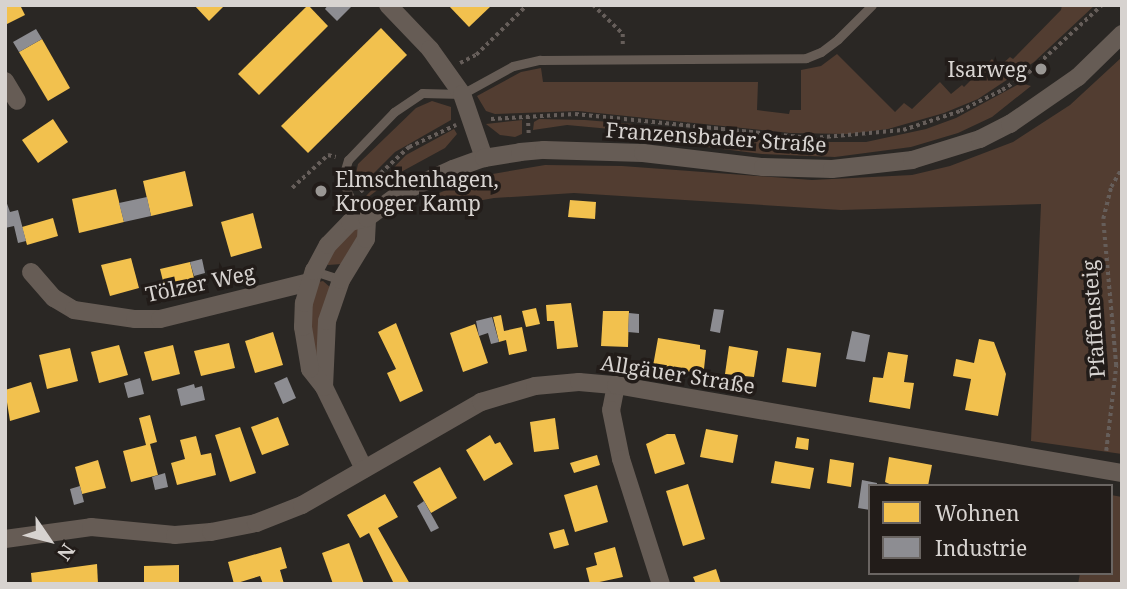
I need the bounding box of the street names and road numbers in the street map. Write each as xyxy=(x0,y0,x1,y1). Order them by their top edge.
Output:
street label: Franzensbader Straße xyxy=(605,117,827,157)
street label: Tölzer Weg xyxy=(143,259,257,307)
street label: Pfaffensteig xyxy=(1076,259,1110,379)
street label: Allgäuer Straße xyxy=(599,349,757,399)

